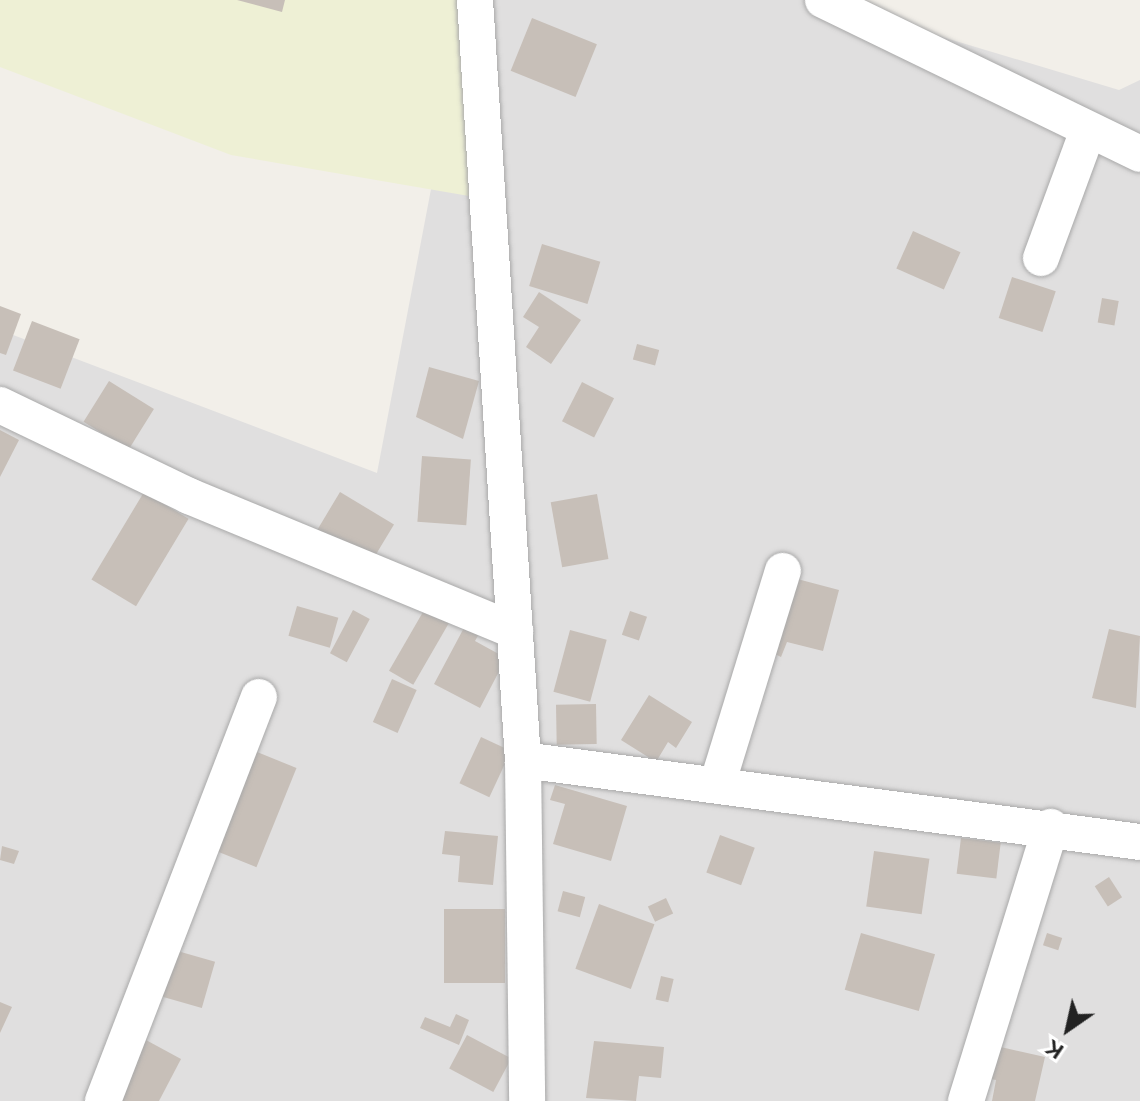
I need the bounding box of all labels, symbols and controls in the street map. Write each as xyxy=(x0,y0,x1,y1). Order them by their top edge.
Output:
north arrow xyxy=(1028,989,1108,1069)
text: K xyxy=(1041,1035,1068,1064)

